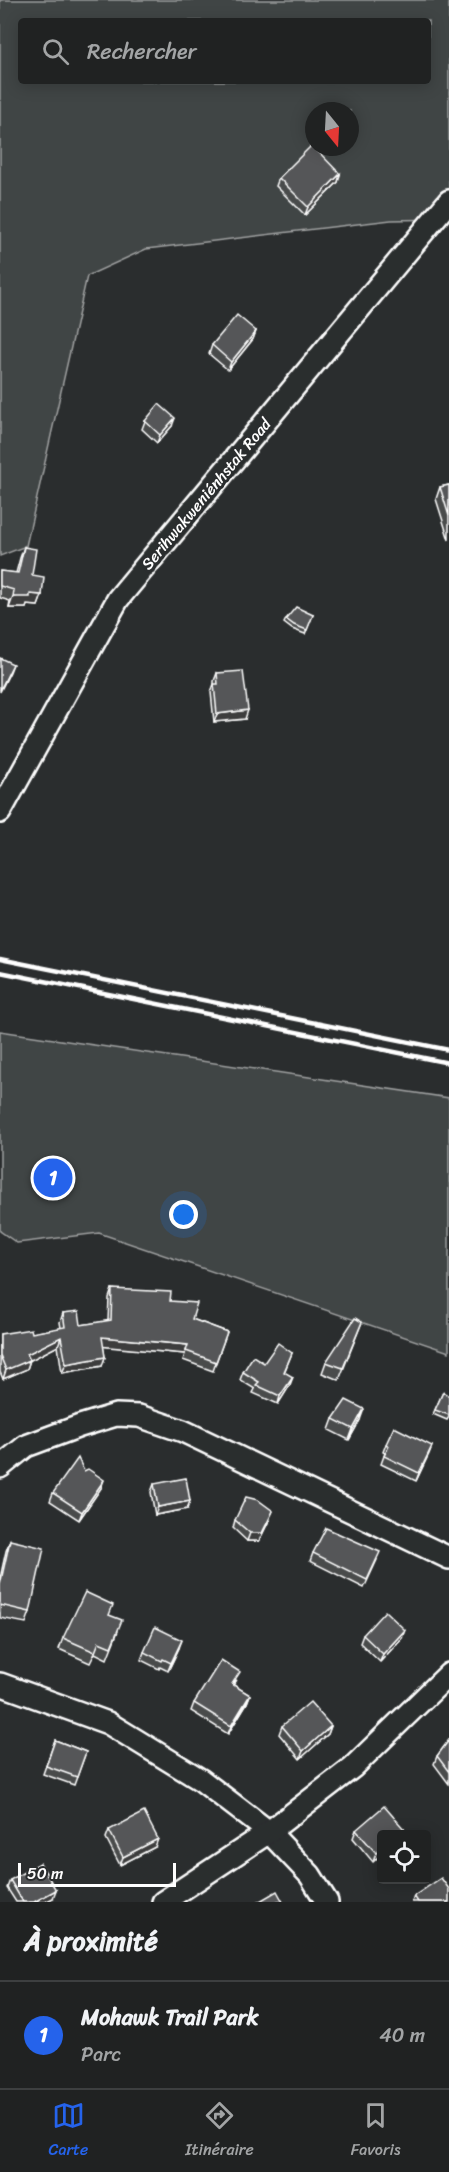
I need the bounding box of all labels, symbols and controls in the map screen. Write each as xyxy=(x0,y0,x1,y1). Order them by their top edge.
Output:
search box xyxy=(18,18,431,84)
text: Rechercher xyxy=(87,32,197,71)
icon: search xyxy=(39,35,72,68)
north arrow xyxy=(305,102,359,156)
street label: Serihwakweniénhstak Road xyxy=(133,410,280,577)
pin: 1 xyxy=(34,1156,72,1200)
your location xyxy=(169,1200,198,1229)
map controls xyxy=(377,1830,431,1884)
button: locate xyxy=(377,1830,431,1884)
text: 50 m xyxy=(27,1859,63,1888)
scale bar xyxy=(18,1860,176,1888)
text: À proximité xyxy=(24,1918,158,1964)
text: Mohawk Trail Park xyxy=(81,1998,258,2037)
text: 1 xyxy=(39,2018,48,2053)
text: 40 m xyxy=(379,2018,425,2053)
text: Parc xyxy=(81,2037,121,2072)
tab: Carte xyxy=(48,2099,88,2164)
tab: Itinéraire xyxy=(185,2099,254,2164)
tab: Favoris xyxy=(351,2099,401,2164)

